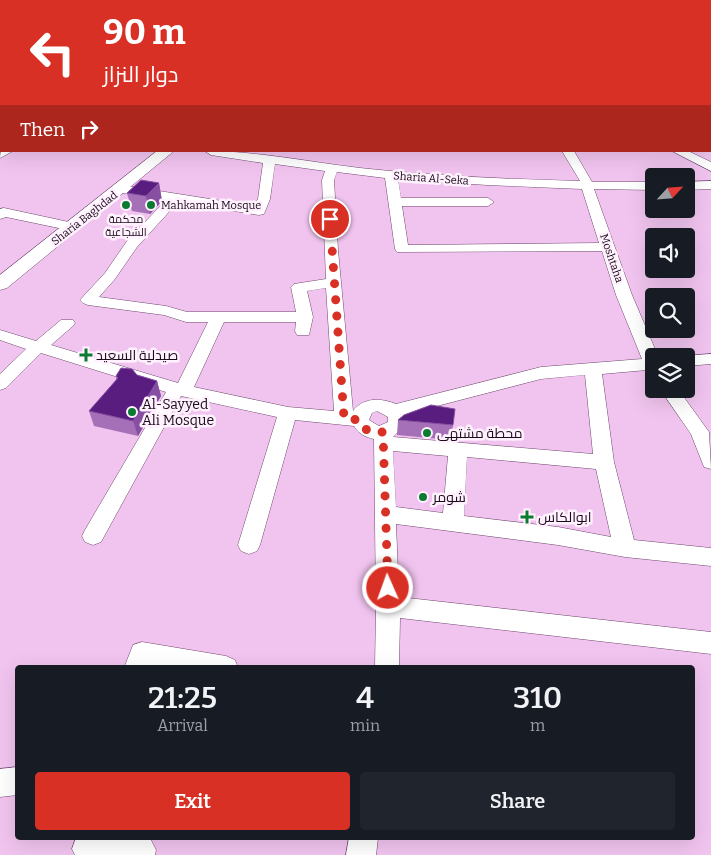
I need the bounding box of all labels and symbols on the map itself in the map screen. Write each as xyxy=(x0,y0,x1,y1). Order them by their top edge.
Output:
north arrow xyxy=(645,168,695,218)
street label: Sharia Al-Seka xyxy=(393,169,469,188)
street label: Sharia Baghdad xyxy=(49,188,120,248)
pin xyxy=(309,198,351,240)
marker: محكمة الشجاعية xyxy=(120,199,132,211)
marker: Mahkamah Mosque xyxy=(145,199,157,211)
place label: Mahkamah Mosque xyxy=(161,199,261,212)
place label: محكمة الشجاعية xyxy=(105,213,147,239)
street label: Moshtaha xyxy=(597,232,626,284)
place label: صيدلية السعيد xyxy=(96,347,178,364)
marker: صيدلية السعيد xyxy=(80,349,92,361)
place label: Al-Sayyed Ali Mosque xyxy=(142,396,214,429)
marker: Al-Sayyed Ali Mosque xyxy=(126,406,138,418)
place label: محطة مشتهى xyxy=(437,425,523,442)
marker: محطة مشتهى xyxy=(421,427,433,439)
place label: شومر xyxy=(432,489,466,506)
marker: شومر xyxy=(417,491,429,503)
place label: ابوالكاس xyxy=(538,509,592,526)
marker: ابوالكاس xyxy=(520,510,534,524)
position arrow xyxy=(361,561,413,613)

